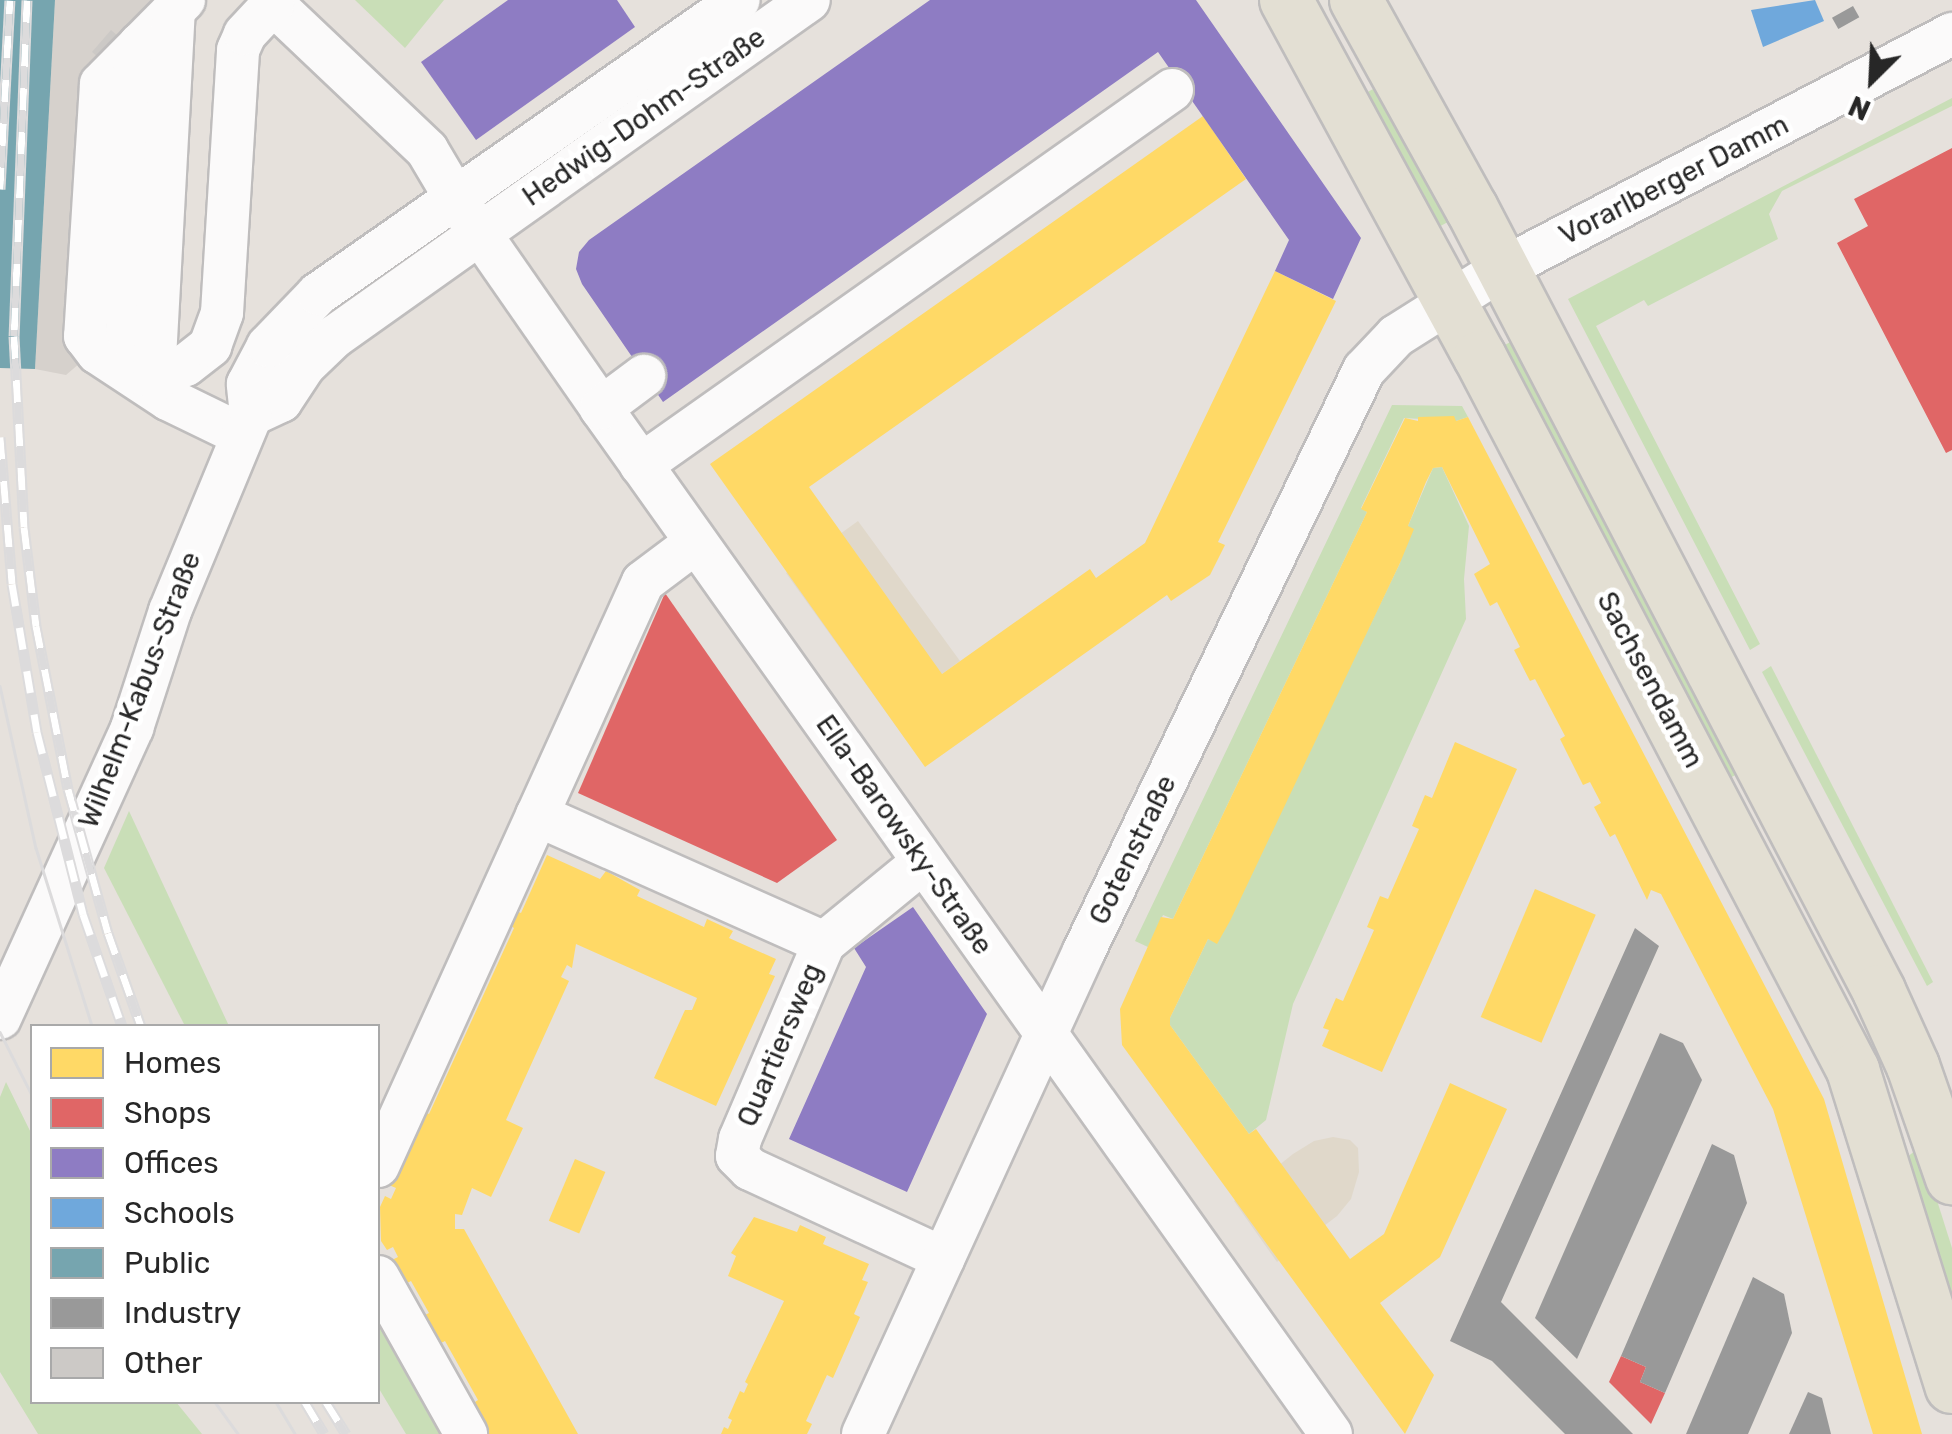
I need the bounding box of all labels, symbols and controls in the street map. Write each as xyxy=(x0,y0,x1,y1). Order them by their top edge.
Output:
street label: Hedwig-Dohm-Straße xyxy=(516,21,772,213)
north arrow xyxy=(1822,30,1922,130)
text: N xyxy=(1844,89,1876,127)
street label: Vorarlberger Damm xyxy=(1553,108,1795,252)
street label: Wilhelm-Kabus-Straße xyxy=(72,547,208,833)
street label: Sachsendamm xyxy=(1590,586,1710,774)
street label: Ella-Barowsky-Straße xyxy=(809,709,999,961)
street label: Gotenstraße xyxy=(1082,770,1184,930)
street label: Quartiersweg xyxy=(730,958,830,1132)
legend xyxy=(30,1024,380,1404)
text: Homes xyxy=(124,1045,221,1081)
text: Shops xyxy=(124,1095,211,1131)
text: Offices xyxy=(124,1145,219,1181)
text: Schools xyxy=(124,1195,235,1231)
text: Public xyxy=(124,1245,210,1281)
text: Industry xyxy=(124,1295,241,1331)
text: Other xyxy=(124,1345,203,1381)

